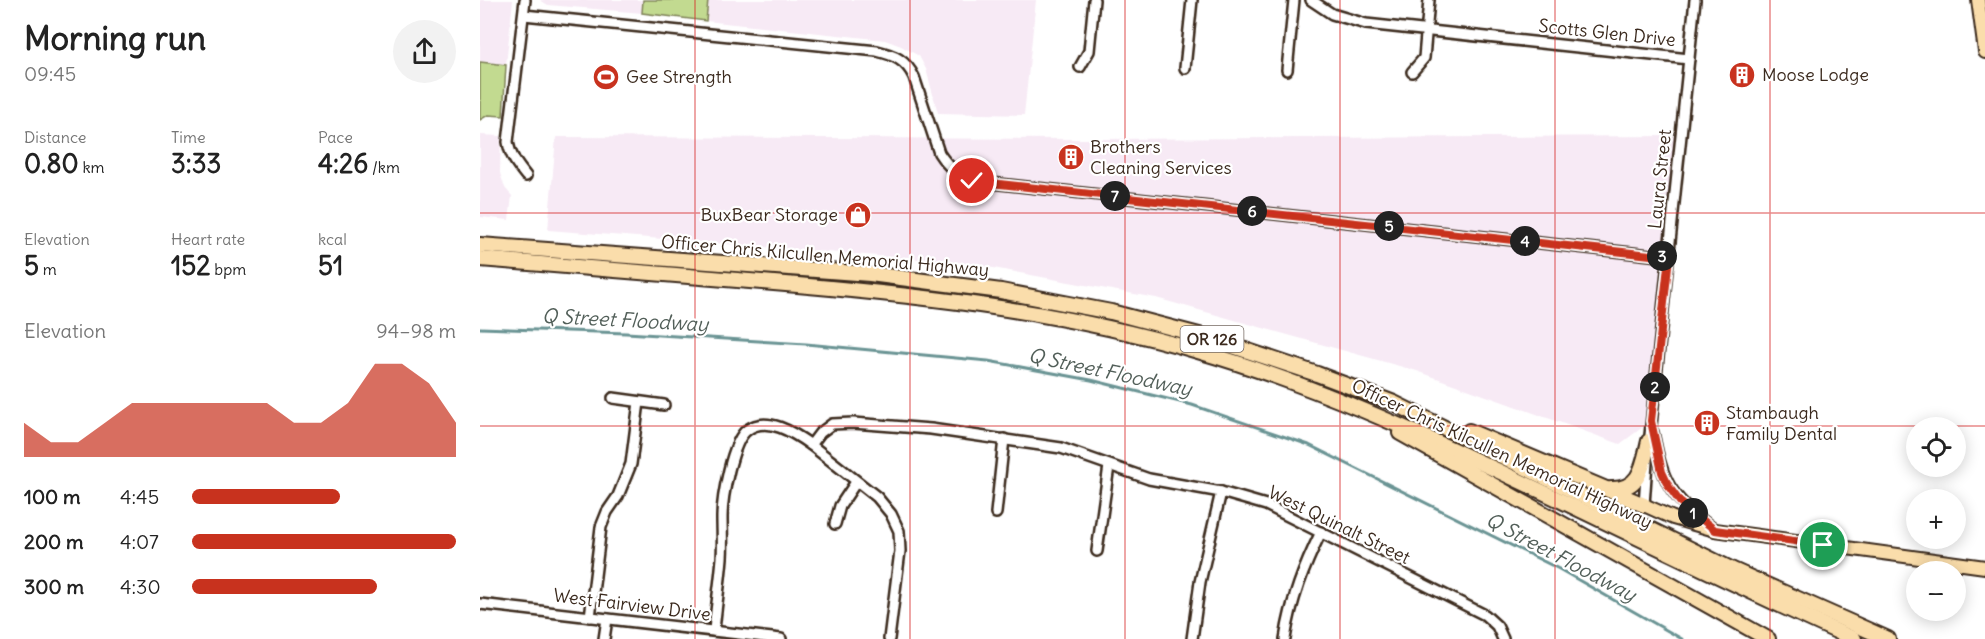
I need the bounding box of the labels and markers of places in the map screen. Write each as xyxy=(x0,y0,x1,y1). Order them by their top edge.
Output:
building icon: Moose Lodge xyxy=(1727,60,1757,90)
sports icon: Gee Strength xyxy=(591,62,621,92)
place label: Moose Lodge xyxy=(1762,63,1869,86)
place label: Gee Strength xyxy=(626,65,732,88)
place label: Brothers Cleaning Services xyxy=(1090,135,1232,179)
building icon: Brothers Cleaning Services xyxy=(1056,142,1086,172)
pin xyxy=(946,155,997,206)
pin: 7 xyxy=(1100,181,1130,211)
pin: 6 xyxy=(1237,196,1267,226)
shop icon: BuxBear Storage xyxy=(843,200,873,230)
place label: BuxBear Storage xyxy=(700,203,838,226)
pin: 5 xyxy=(1374,211,1404,241)
pin: 4 xyxy=(1510,226,1540,256)
pin: 3 xyxy=(1647,241,1677,271)
pin: 2 xyxy=(1640,372,1670,402)
place label: Stambaugh Family Dental xyxy=(1726,401,1837,445)
building icon: Stambaugh Family Dental xyxy=(1692,408,1722,438)
pin: 1 xyxy=(1678,498,1708,528)
pin xyxy=(1797,519,1848,570)

